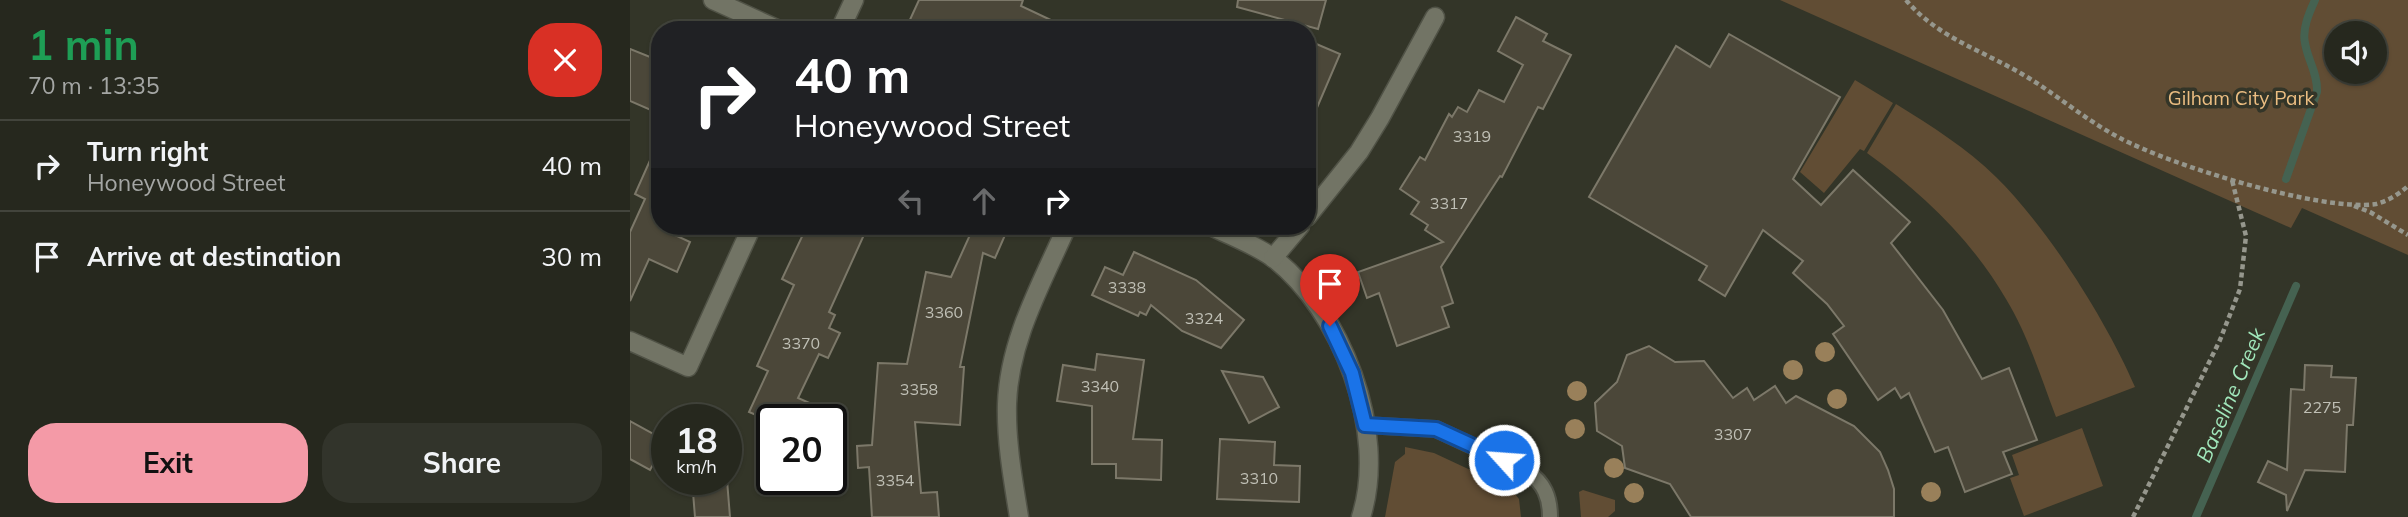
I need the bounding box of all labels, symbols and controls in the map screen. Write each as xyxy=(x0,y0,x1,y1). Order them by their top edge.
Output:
text: 1 min xyxy=(28,18,139,71)
map controls xyxy=(2324,21,2387,84)
button: sound xyxy=(2324,21,2387,84)
button: close xyxy=(528,23,602,97)
text: 40 m xyxy=(794,44,910,105)
icon: right xyxy=(679,49,770,140)
text: 70 m · 13:35 xyxy=(28,71,160,100)
park label: Gilham City Park xyxy=(2168,86,2314,110)
text: Honeywood Street xyxy=(794,105,1070,145)
house number: 3319 xyxy=(1453,126,1491,146)
text: Turn right xyxy=(87,135,208,168)
icon: right xyxy=(28,147,66,185)
text: 40 m xyxy=(541,149,602,182)
text: Honeywood Street xyxy=(87,168,286,197)
icon: left xyxy=(892,182,930,220)
icon: ahead xyxy=(965,182,1003,220)
icon: right xyxy=(1038,182,1076,220)
house number: 3317 xyxy=(1430,193,1468,213)
icon: arrive xyxy=(28,238,66,276)
text: Arrive at destination xyxy=(87,240,342,273)
text: 30 m xyxy=(541,240,602,273)
pin xyxy=(1300,254,1360,326)
icon: arrive xyxy=(1311,265,1349,303)
house number: 3338 xyxy=(1108,277,1146,297)
house number: 3360 xyxy=(925,302,963,322)
house number: 3324 xyxy=(1185,308,1224,328)
water label: Baseline Creek xyxy=(2190,323,2270,466)
house number: 3370 xyxy=(782,333,820,353)
house number: 3340 xyxy=(1081,376,1119,396)
house number: 3358 xyxy=(900,379,938,399)
house number: 2275 xyxy=(2303,397,2341,417)
speed limit sign: 20 xyxy=(756,404,847,495)
text: 18 xyxy=(675,418,718,462)
button: Exit xyxy=(28,423,308,503)
button: Share xyxy=(322,423,602,503)
position arrow xyxy=(1467,423,1541,497)
house number: 3307 xyxy=(1714,424,1752,444)
text: km/h xyxy=(676,455,717,478)
house number: 3310 xyxy=(1240,468,1278,488)
house number: 3354 xyxy=(876,470,915,490)

